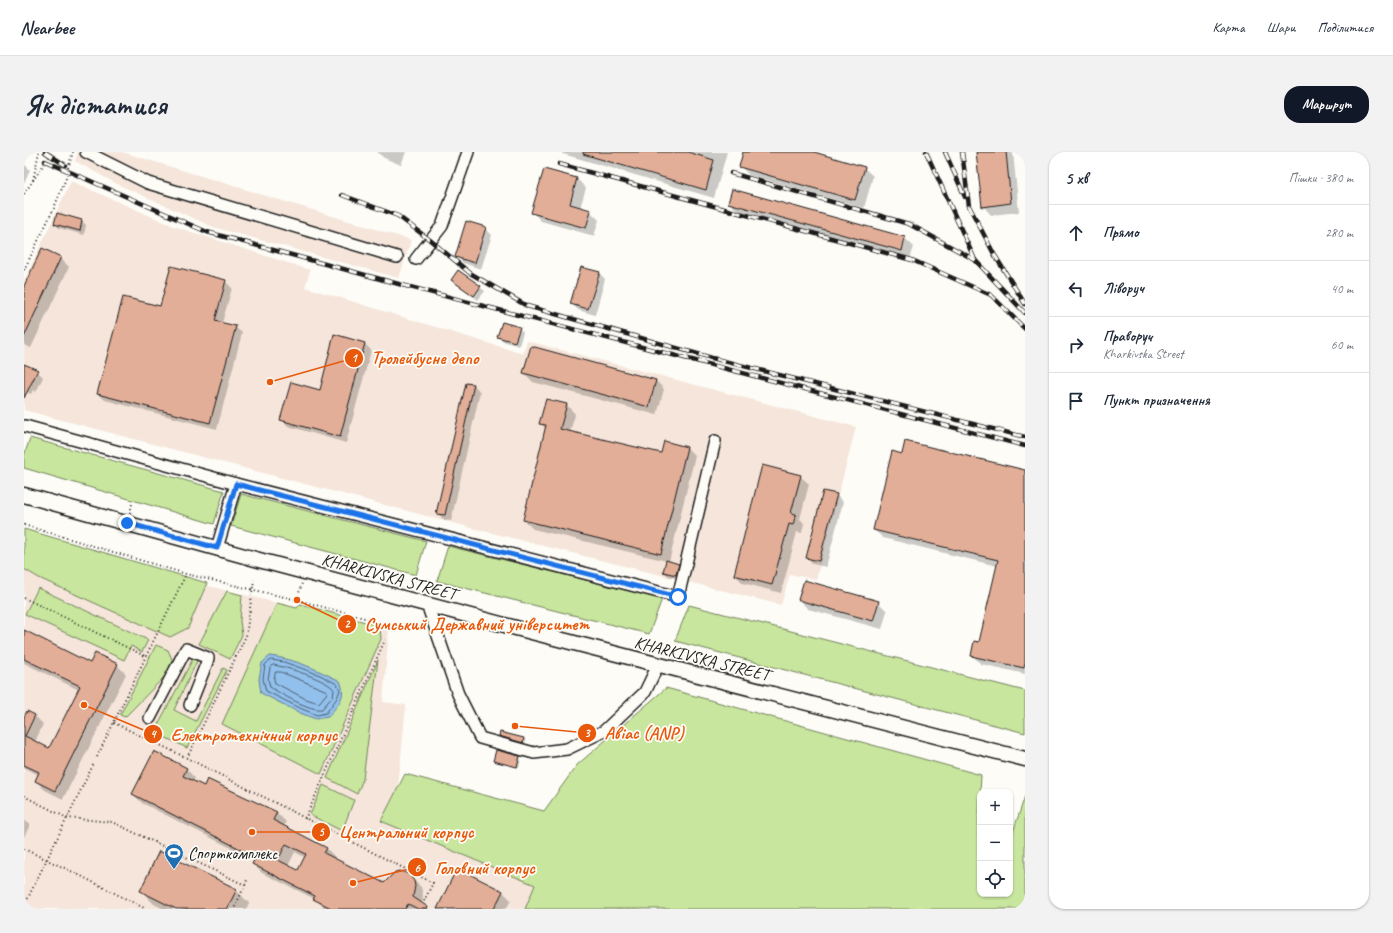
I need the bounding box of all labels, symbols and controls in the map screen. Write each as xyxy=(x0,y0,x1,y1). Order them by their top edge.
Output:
text: Nearbee xyxy=(20,16,74,40)
text: Карта xyxy=(1213,19,1245,36)
text: Шари xyxy=(1267,19,1295,36)
text: Поділитися xyxy=(1317,19,1373,36)
button: Маршрут xyxy=(1284,86,1369,123)
text: Як дістатися xyxy=(24,87,167,122)
text: 5 хв xyxy=(1065,168,1088,189)
text: Пішки · 380 m xyxy=(1289,170,1353,186)
icon: ahead xyxy=(1065,222,1087,244)
text: Прямо xyxy=(1103,223,1139,242)
text: 280 m xyxy=(1325,225,1353,241)
icon: left xyxy=(1065,278,1087,300)
text: Ліворуч xyxy=(1103,279,1144,298)
text: 40 m xyxy=(1331,281,1353,297)
text: Праворуч xyxy=(1103,327,1152,346)
icon: right xyxy=(1065,334,1087,356)
text: 60 m xyxy=(1331,337,1353,353)
callout: Тролейбусне депо xyxy=(344,343,487,373)
text: Kharkivska Street xyxy=(1103,346,1183,362)
text: Тролейбусне депо xyxy=(371,347,480,369)
text: 1 xyxy=(351,350,358,366)
icon: arrive xyxy=(1065,390,1087,412)
text: Пункт призначення xyxy=(1103,391,1210,410)
route end xyxy=(118,514,136,532)
street label: KHARKIVSKA STREET xyxy=(319,548,462,606)
route start xyxy=(669,588,687,606)
callout: Сумський Державний університет xyxy=(337,609,597,639)
text: Сумський Державний університет xyxy=(365,613,591,635)
text: 2 xyxy=(344,616,351,632)
street label: KHARKIVSKA STREET xyxy=(632,632,776,686)
callout: Авіас (ANP) xyxy=(577,718,692,748)
callout: Електротехнічний корпус xyxy=(143,719,346,749)
text: Авіас (ANP) xyxy=(604,722,685,744)
text: Електротехнічний корпус xyxy=(171,724,339,746)
text: 3 xyxy=(584,725,591,741)
text: 4 xyxy=(150,726,157,742)
map controls xyxy=(977,789,1013,897)
button: + xyxy=(977,789,1013,825)
callout: Центральний корпус xyxy=(311,817,482,847)
text: Центральний корпус xyxy=(338,821,475,843)
text: 5 xyxy=(318,824,325,840)
button: − xyxy=(977,825,1013,861)
sports icon: Спорткомплекс xyxy=(163,842,185,870)
place label: Спорткомплекс xyxy=(188,843,278,864)
callout: Головний корпус xyxy=(407,852,543,882)
text: Головний корпус xyxy=(435,857,536,879)
text: 6 xyxy=(414,860,421,876)
button: locate xyxy=(977,861,1013,897)

